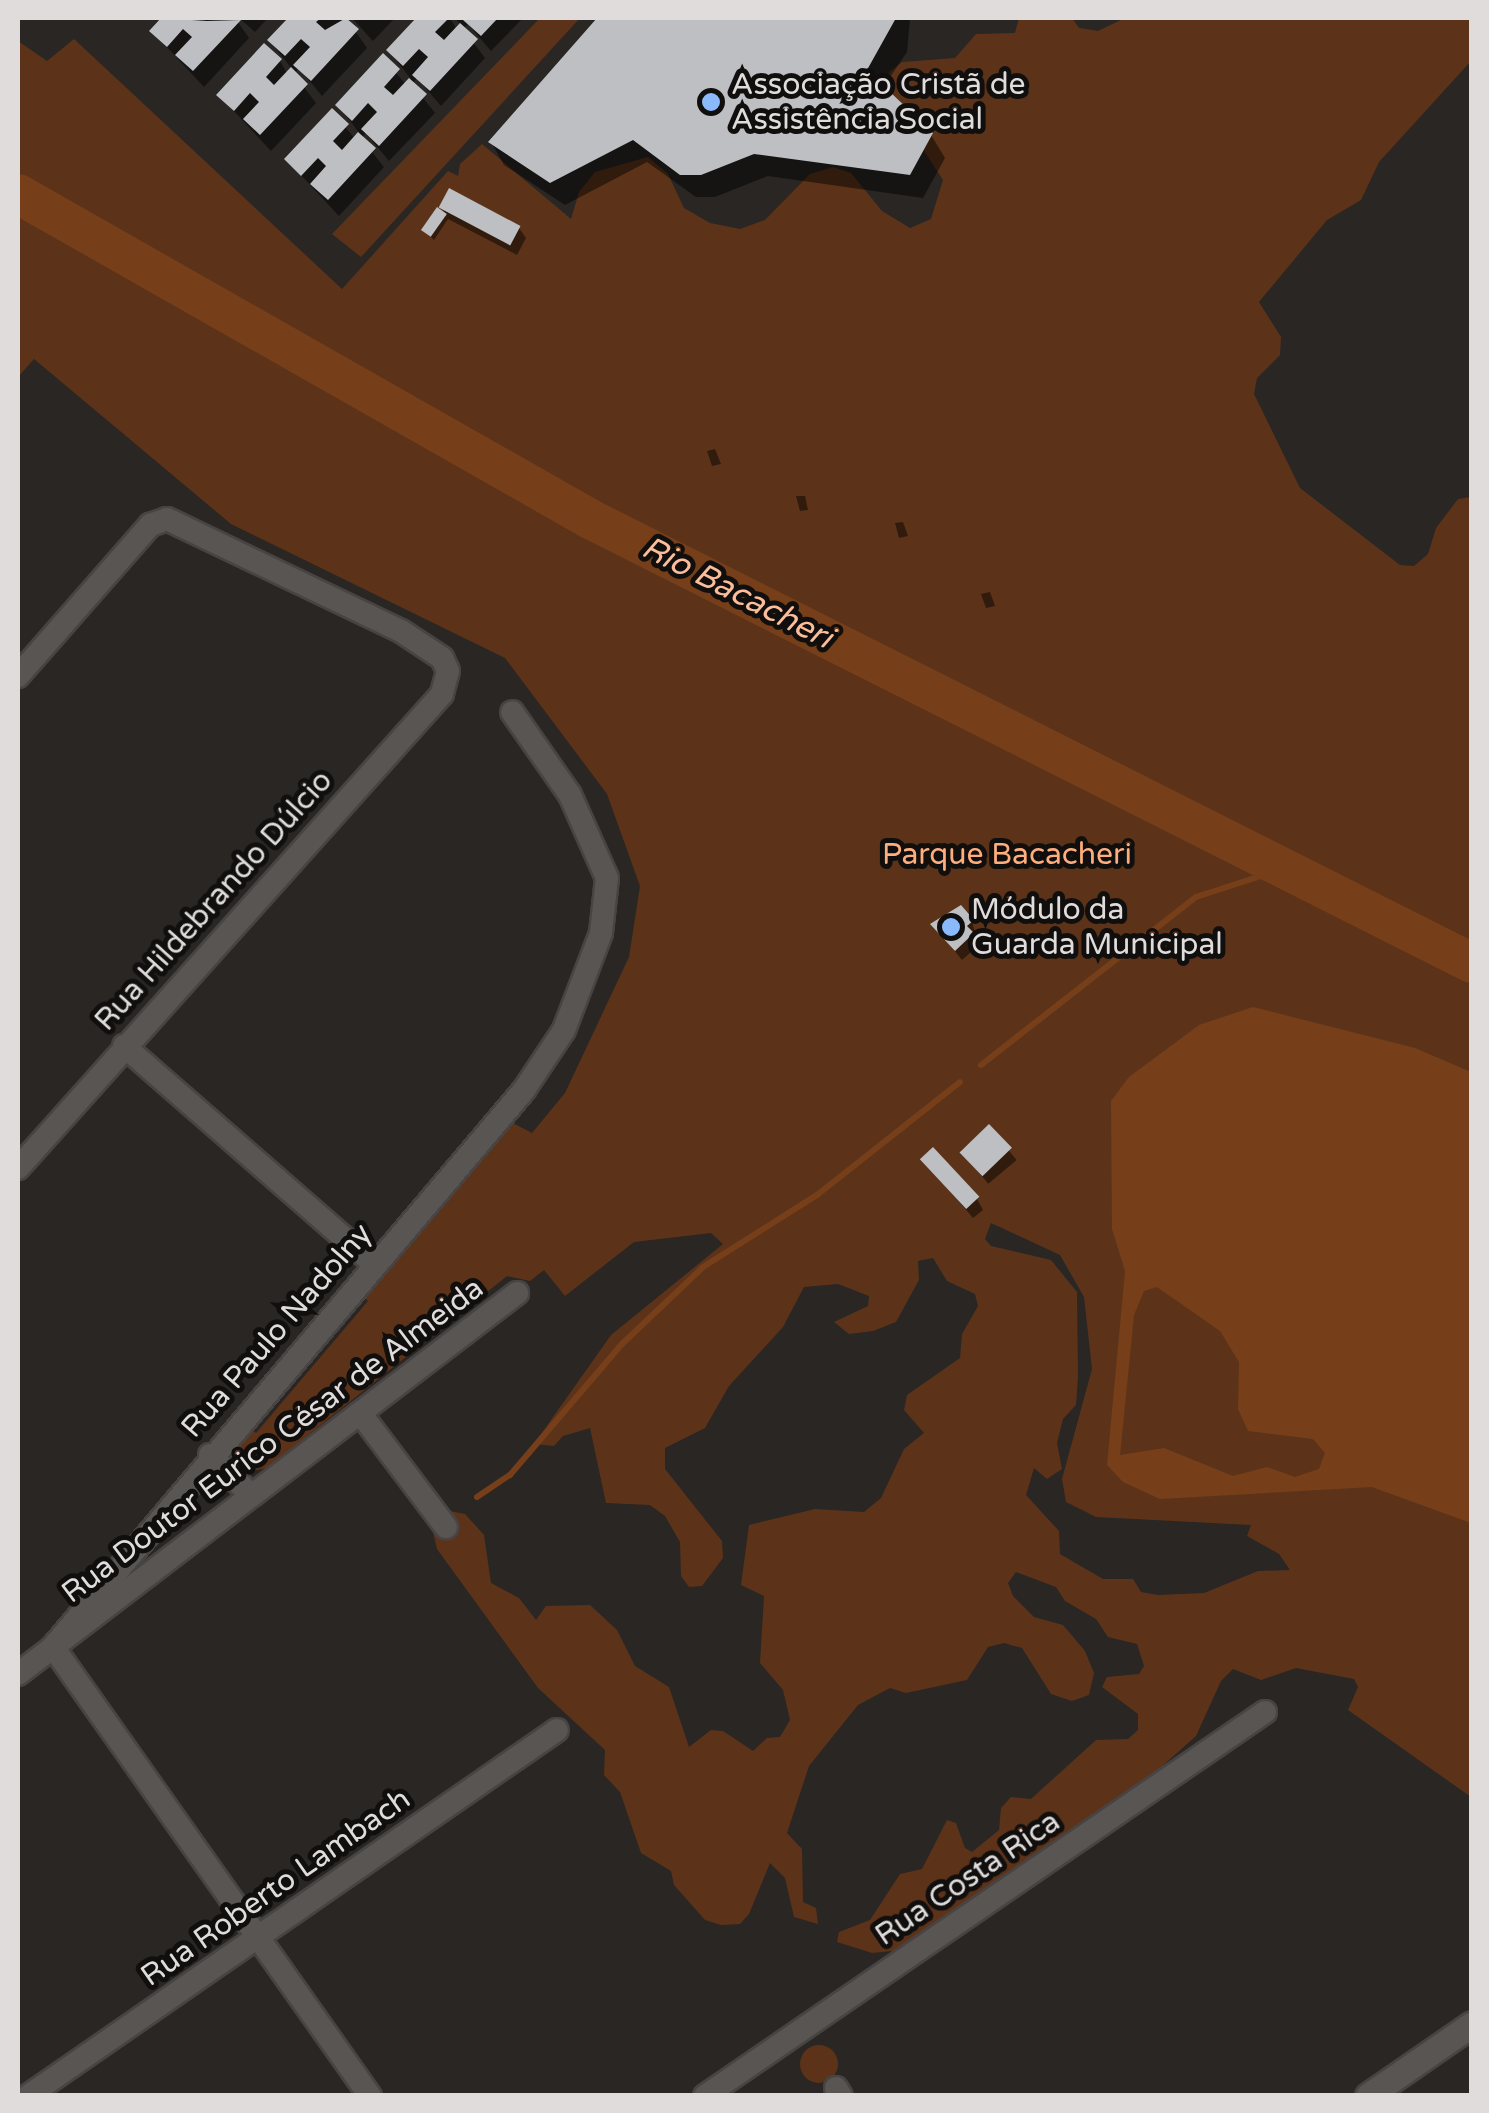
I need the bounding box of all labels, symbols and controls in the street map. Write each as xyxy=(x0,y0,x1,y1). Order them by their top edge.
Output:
place label: Associação Cristã de Assistência Social xyxy=(731,67,1026,138)
marker: Associação Cristã de Assistência Social xyxy=(700,91,722,113)
water label: Rio Bacacheri xyxy=(635,529,839,657)
street label: Rua Hildebrando Dúlcio xyxy=(88,763,340,1039)
park label: Parque Bacacheri xyxy=(882,837,1132,873)
place label: Módulo da Guarda Municipal xyxy=(971,892,1223,962)
marker: Módulo da Guarda Municipal xyxy=(940,916,962,938)
street label: Rua Paulo Nadolny xyxy=(174,1217,380,1445)
street label: Rua Doutor Eurico César de Almeida xyxy=(55,1271,491,1611)
street label: Rua Roberto Lambach xyxy=(134,1781,418,1995)
street label: Rua Costa Rica xyxy=(869,1804,1067,1954)

